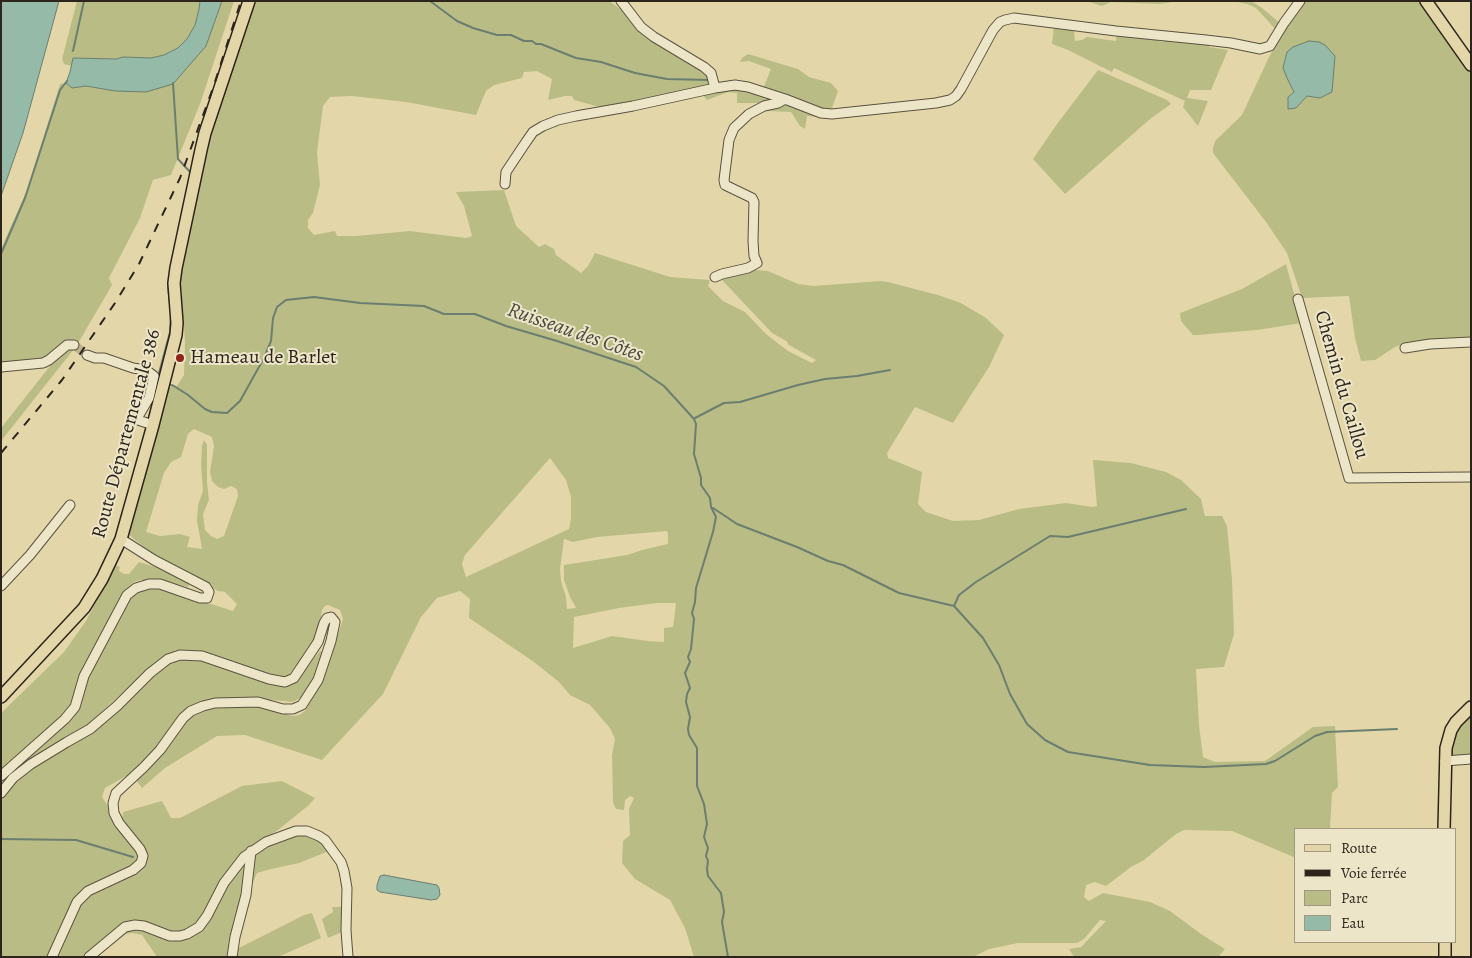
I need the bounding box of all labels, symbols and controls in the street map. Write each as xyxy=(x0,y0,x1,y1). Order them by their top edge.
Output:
water label: Ruisseau des Côtes xyxy=(504,298,646,368)
street label: Chemin du Caillou xyxy=(1308,308,1374,462)
street label: Route Départementale 386 xyxy=(88,327,166,541)
place label: Hameau de Barlet xyxy=(190,346,337,370)
marker: Hameau de Barlet xyxy=(174,352,186,364)
legend xyxy=(1294,828,1457,943)
text: Route xyxy=(1341,838,1377,858)
text: Voie ferrée xyxy=(1341,863,1407,883)
text: Parc xyxy=(1341,888,1368,908)
text: Eau xyxy=(1341,913,1365,933)

